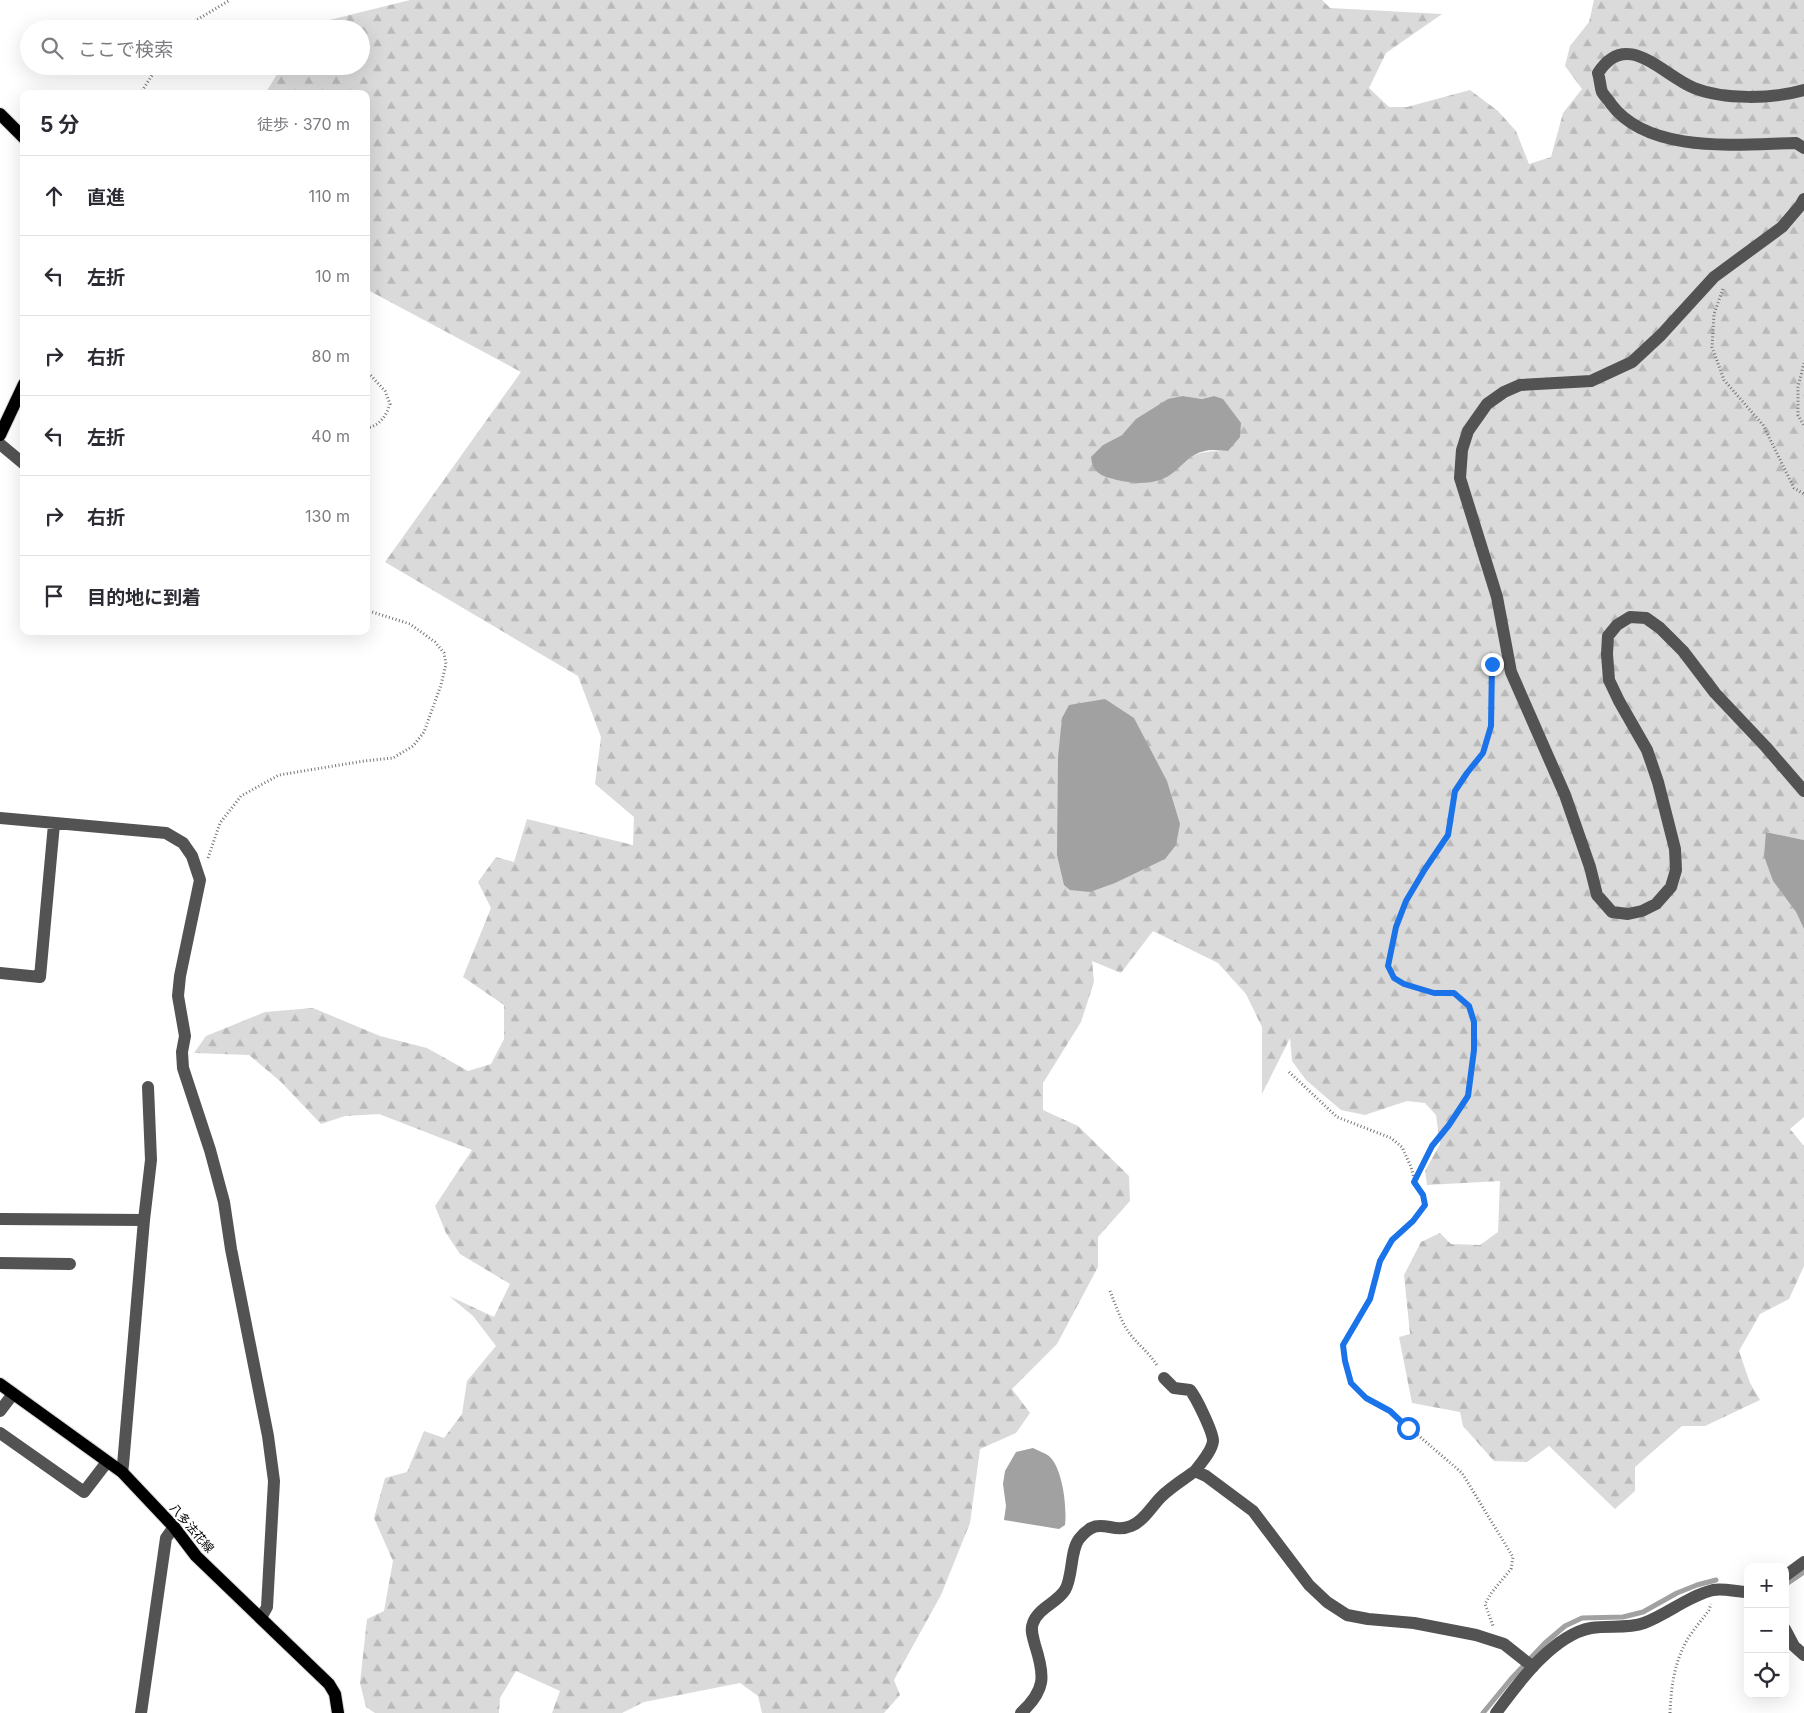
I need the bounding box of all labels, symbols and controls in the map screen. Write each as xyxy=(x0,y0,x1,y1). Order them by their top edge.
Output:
search box xyxy=(20,20,370,75)
icon: search xyxy=(38,34,66,62)
text: ここで検索 xyxy=(78,38,173,61)
text: 5 分 xyxy=(40,112,79,137)
text: 徒歩 · 370 m xyxy=(257,114,350,134)
icon: ahead xyxy=(40,182,68,210)
text: 直進 xyxy=(87,186,125,209)
text: 110 m xyxy=(308,186,350,206)
icon: left xyxy=(40,262,68,290)
text: 左折 xyxy=(87,266,125,289)
text: 10 m xyxy=(315,266,350,286)
icon: right xyxy=(40,342,68,370)
text: 右折 xyxy=(87,346,125,369)
text: 80 m xyxy=(311,346,350,366)
icon: left xyxy=(40,422,68,450)
text: 左折 xyxy=(87,426,125,449)
text: 40 m xyxy=(311,426,350,446)
icon: right xyxy=(40,502,68,530)
text: 右折 xyxy=(87,506,125,529)
text: 130 m xyxy=(305,506,350,526)
icon: arrive xyxy=(40,582,68,610)
text: 目的地に到着 xyxy=(87,586,201,609)
route end xyxy=(1481,653,1504,676)
route start xyxy=(1397,1417,1420,1440)
street label: 八多法花線 xyxy=(167,1500,217,1556)
map controls xyxy=(1744,1563,1789,1698)
button: + xyxy=(1744,1563,1789,1608)
button: − xyxy=(1744,1608,1789,1653)
button: locate xyxy=(1744,1653,1789,1698)

